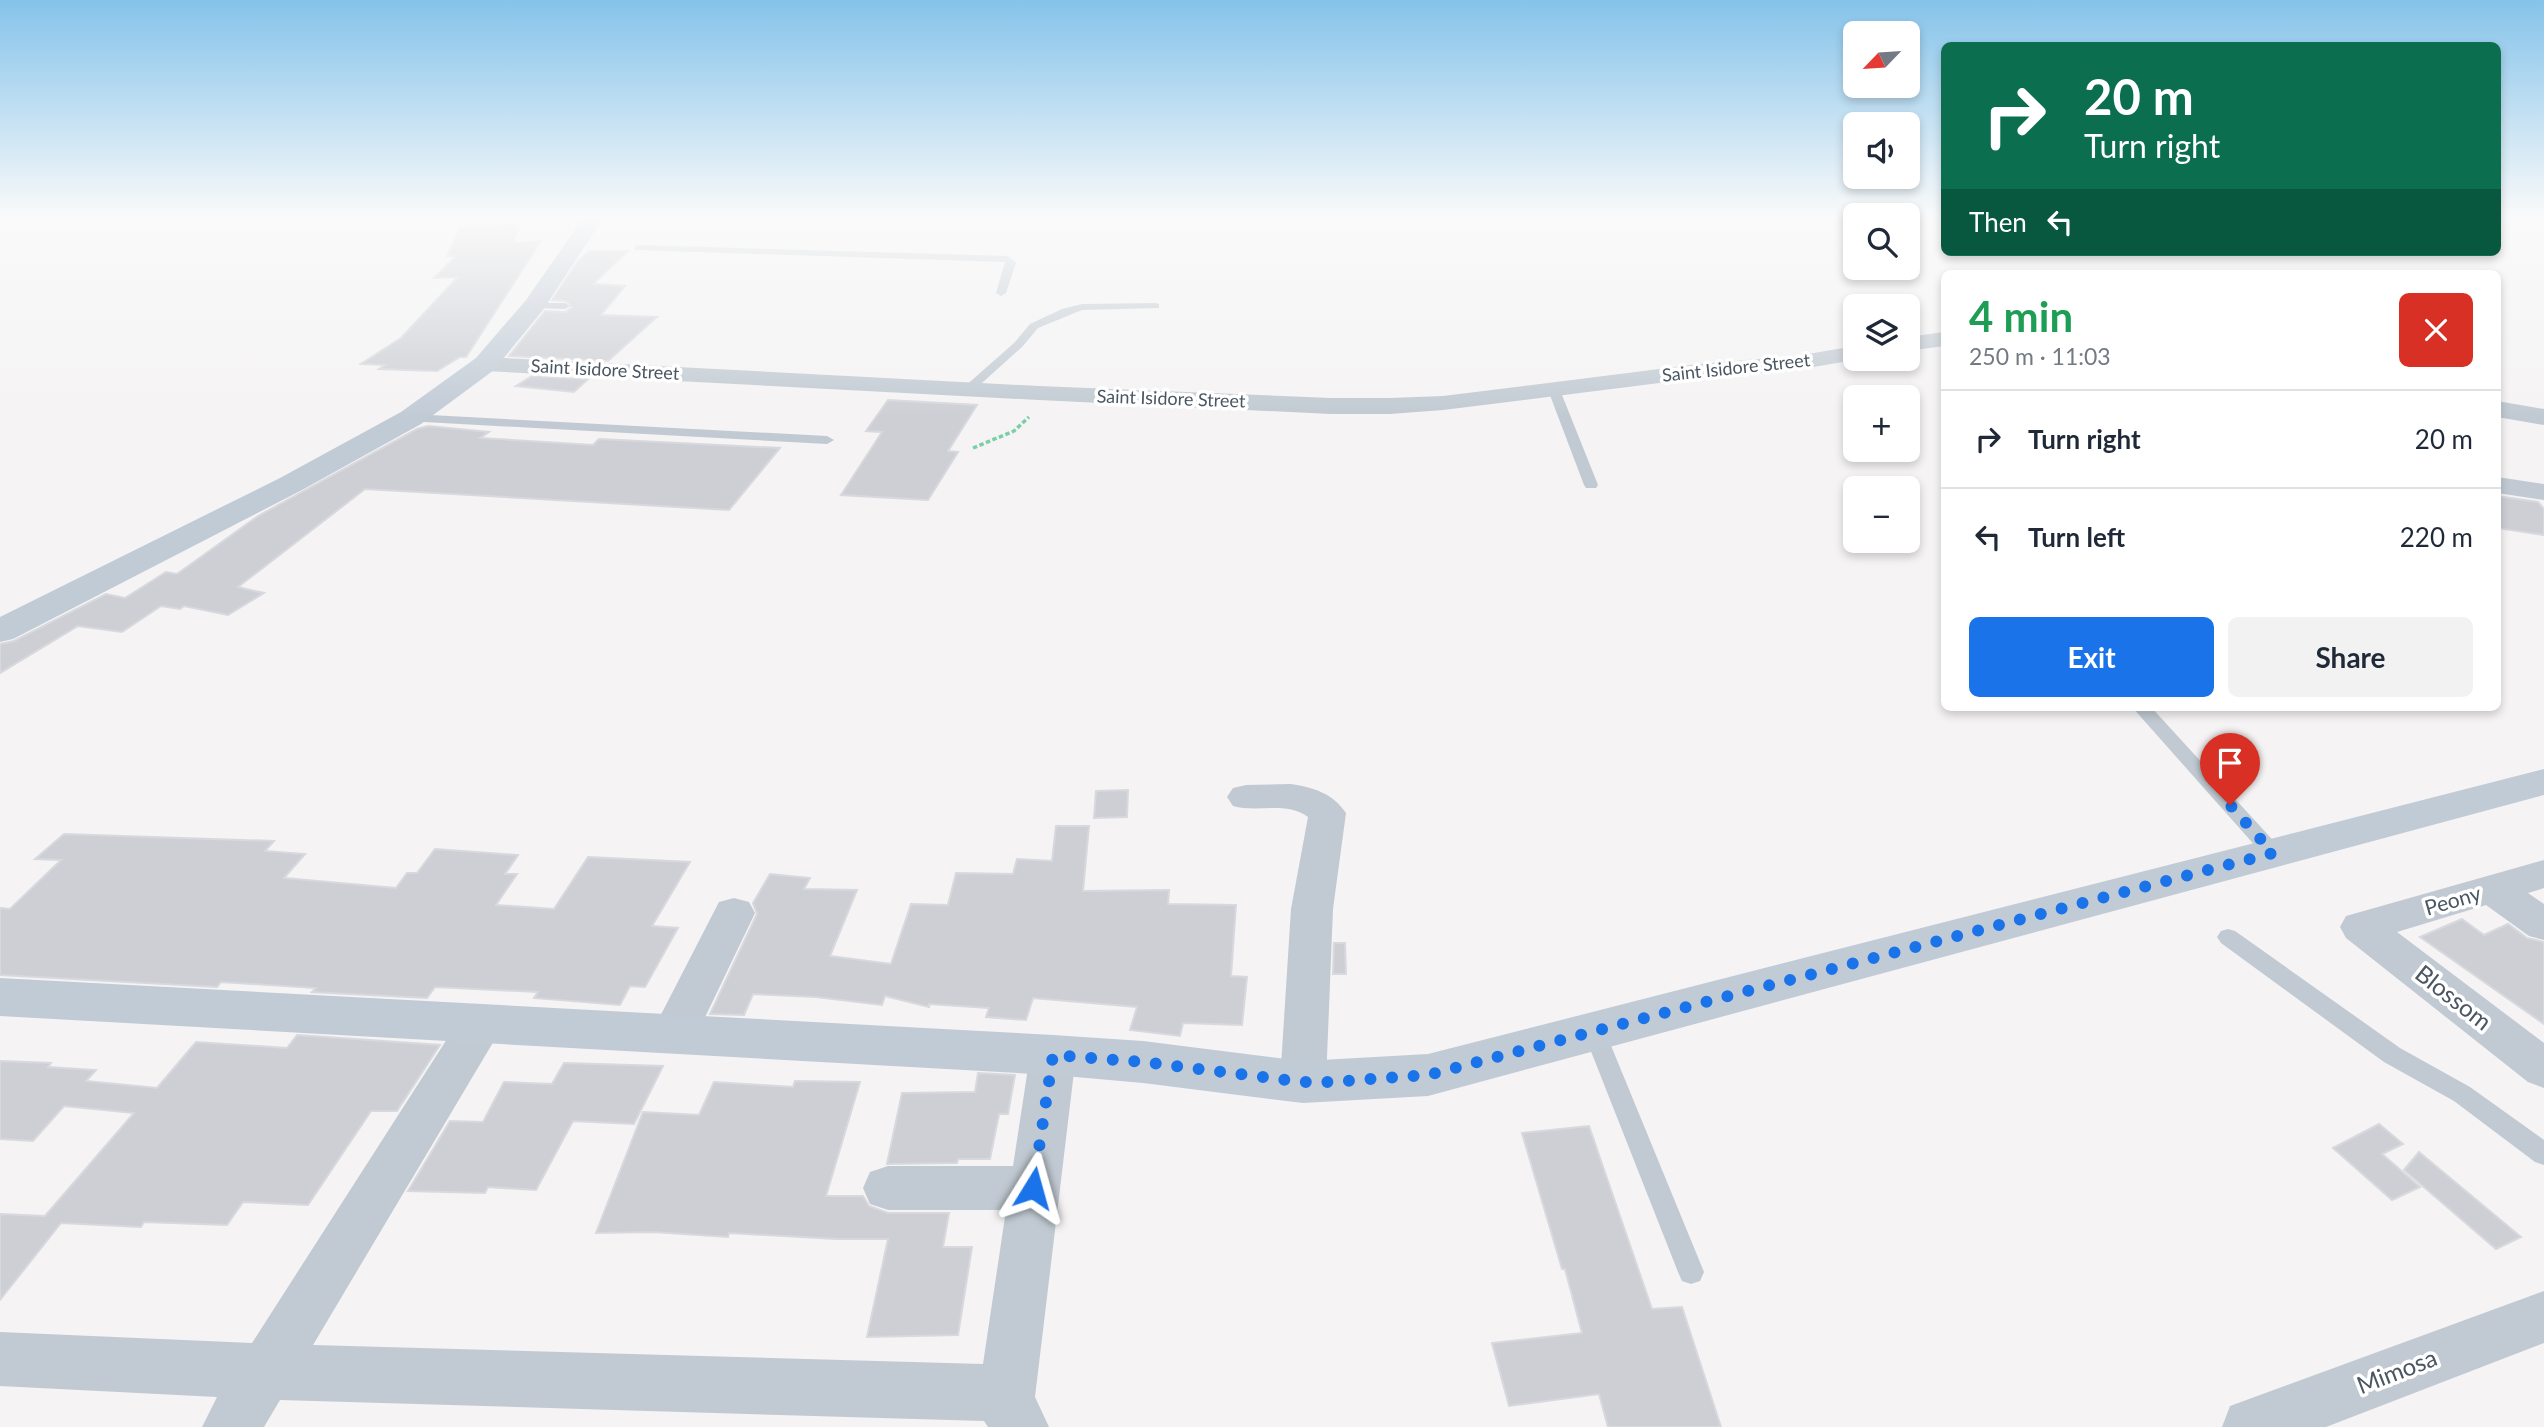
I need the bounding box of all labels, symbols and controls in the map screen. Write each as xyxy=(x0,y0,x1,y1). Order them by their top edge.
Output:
north arrow xyxy=(1843,21,1920,98)
map controls xyxy=(1843,21,1920,553)
text: 20 m xyxy=(2084,67,2194,125)
icon: right xyxy=(1969,70,2060,161)
button: sound xyxy=(1843,112,1920,189)
text: Turn right xyxy=(2084,126,2220,165)
button: search xyxy=(1843,203,1920,280)
icon: left xyxy=(2041,203,2079,241)
text: Then xyxy=(1969,206,2027,238)
text: 4 min xyxy=(1969,291,2073,341)
button: close xyxy=(2399,293,2473,367)
button: layers xyxy=(1843,294,1920,371)
text: 250 m · 11:03 xyxy=(1969,342,2111,370)
street label: Saint Isidore Street xyxy=(1661,348,1812,386)
street label: Saint Isidore Street xyxy=(530,354,680,384)
street label: Saint Isidore Street xyxy=(1096,384,1246,412)
button: + xyxy=(1843,385,1920,462)
icon: right xyxy=(1969,420,2007,458)
text: Turn right xyxy=(2028,423,2141,455)
text: 20 m xyxy=(2415,423,2473,455)
button: − xyxy=(1843,476,1920,553)
icon: left xyxy=(1969,518,2007,556)
text: Turn left xyxy=(2028,521,2125,553)
text: 220 m xyxy=(2400,521,2473,553)
button: Exit xyxy=(1969,617,2214,697)
button: Share xyxy=(2228,617,2473,697)
pin xyxy=(2200,733,2260,805)
icon: arrive xyxy=(2211,744,2249,782)
street label: Peony xyxy=(2422,880,2484,919)
street label: Blossom xyxy=(2410,958,2498,1036)
position arrow xyxy=(996,1151,1070,1225)
street label: Mimosa xyxy=(2352,1342,2441,1399)

